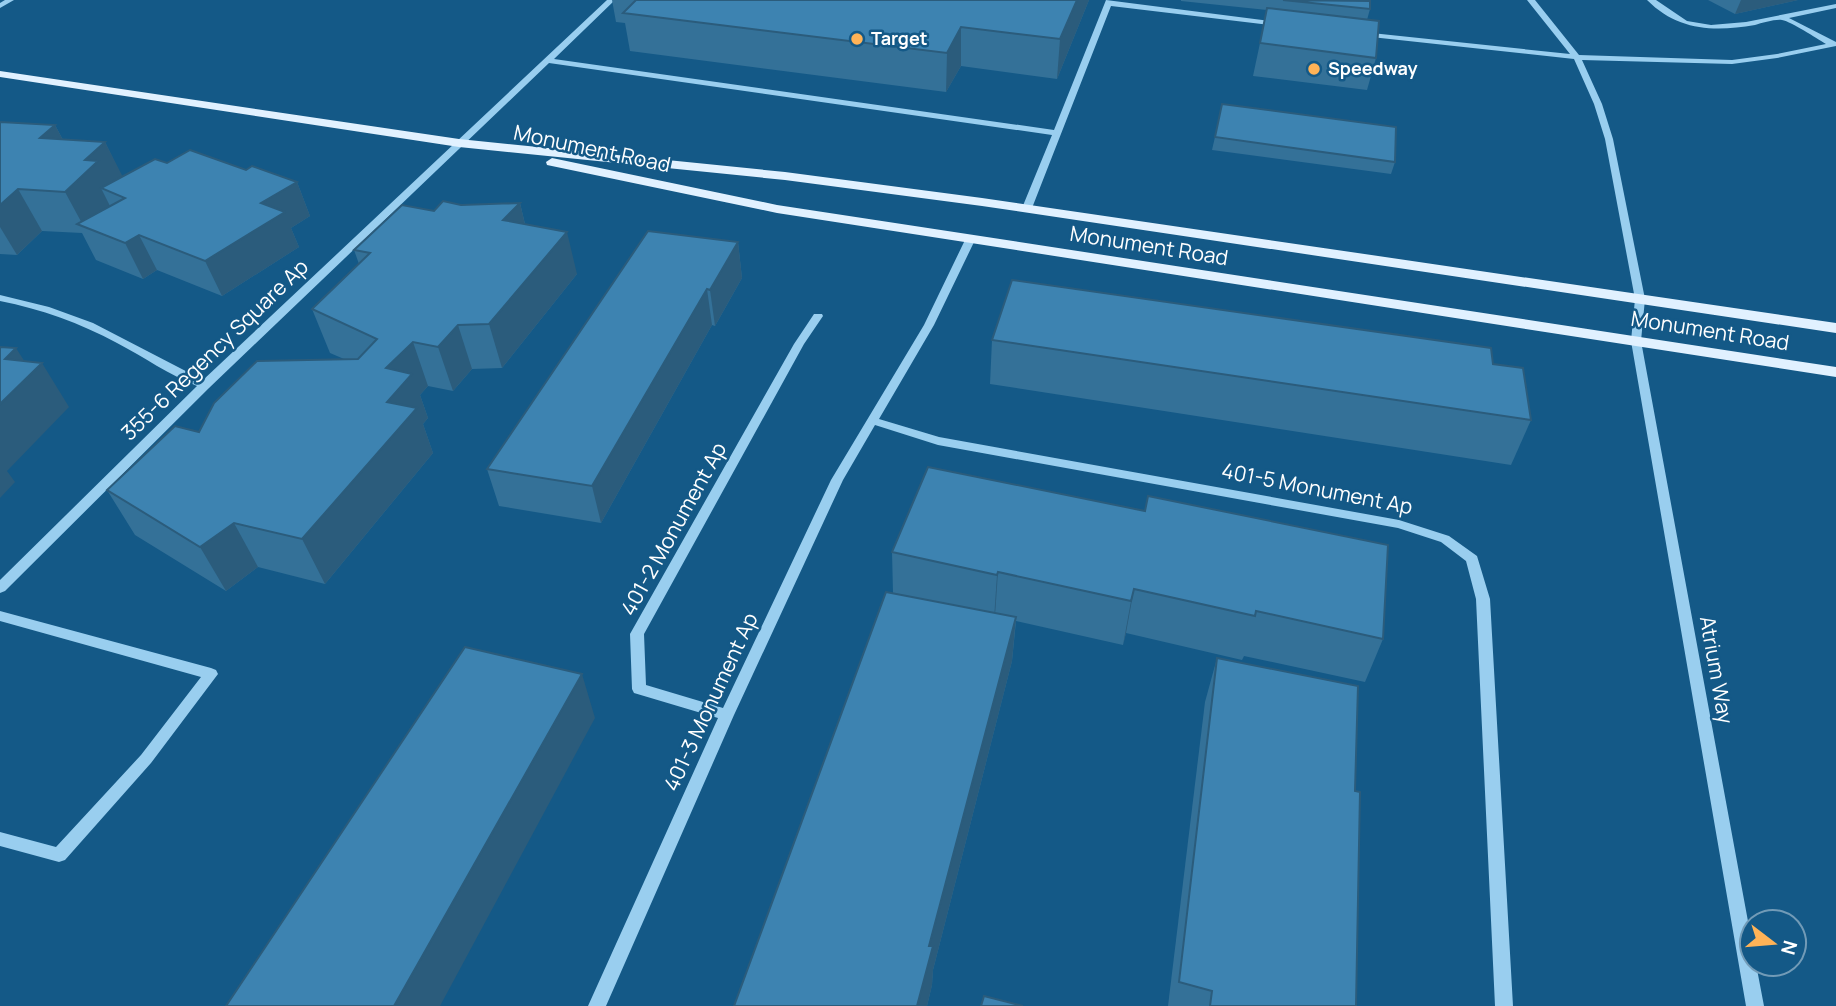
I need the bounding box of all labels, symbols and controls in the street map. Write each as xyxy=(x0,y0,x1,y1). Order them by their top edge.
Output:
place label: Target xyxy=(871,26,928,50)
marker: Target xyxy=(849,31,865,47)
place label: Speedway xyxy=(1328,56,1418,80)
marker: Speedway xyxy=(1306,61,1322,77)
street label: Monument Road xyxy=(511,118,673,178)
street label: Monument Road xyxy=(1068,219,1230,271)
street label: 355-6 Regency Square Ap xyxy=(115,252,314,446)
street label: Monument Road xyxy=(1629,304,1791,356)
street label: 401-2 Monument Ap xyxy=(614,437,732,620)
street label: 401-5 Monument Ap xyxy=(1219,456,1415,520)
street label: 401-3 Monument Ap xyxy=(657,608,764,795)
street label: Atrium Way xyxy=(1694,614,1740,726)
north arrow xyxy=(1738,908,1808,978)
text: N xyxy=(1775,938,1804,958)

